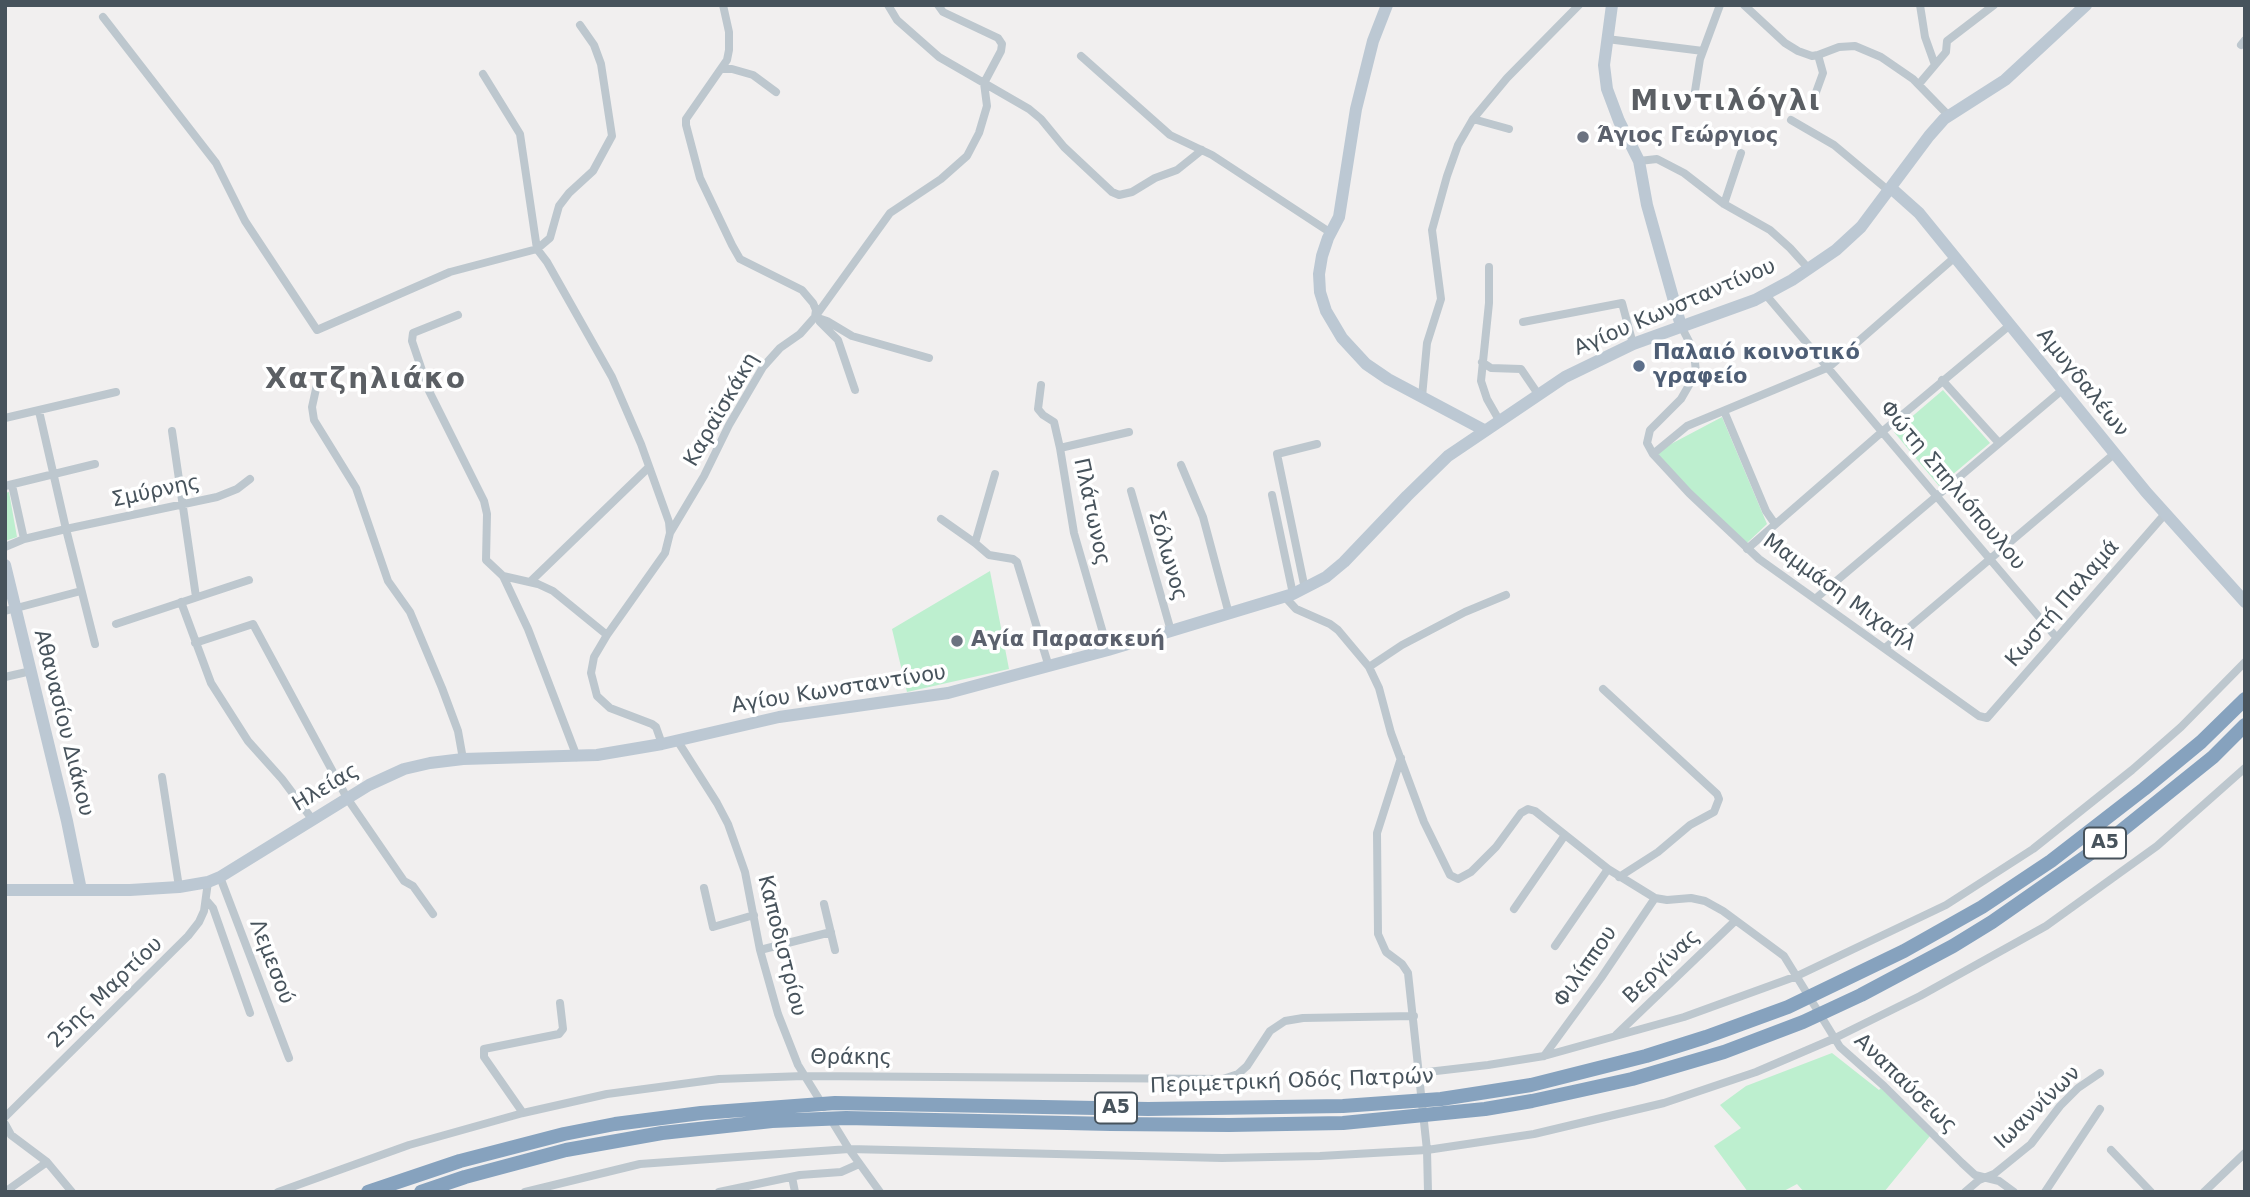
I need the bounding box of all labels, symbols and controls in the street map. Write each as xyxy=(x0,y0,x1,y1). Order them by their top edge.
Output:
district label: Μιντιλόγλι xyxy=(1632,86,1820,120)
place label: Άγιος Γεώργιος xyxy=(1597,124,1778,150)
marker: Άγιος Γεώργιος xyxy=(1575,129,1591,145)
street label: Αγίου Κωνσταντίνου xyxy=(1570,254,1780,362)
street label: Αμυγδαλέων xyxy=(2031,324,2133,442)
place label: Παλαιό κοινοτικό γραφείο xyxy=(1653,341,1860,391)
street label: Καραϊσκάκη xyxy=(679,349,765,471)
marker: Παλαιό κοινοτικό γραφείο xyxy=(1631,358,1647,374)
district label: Χατζηλιάκο xyxy=(266,364,466,398)
street label: Φώτη Σπηλιόπουλου xyxy=(1874,396,2030,576)
street label: Πλάτωνος xyxy=(1067,456,1115,568)
street label: Σμύρνης xyxy=(110,470,202,514)
street label: Σόλωνος xyxy=(1142,508,1192,604)
street label: Μαμμάση Μιχαήλ xyxy=(1758,529,1920,657)
street label: Κωστή Παλαμά xyxy=(2001,535,2125,673)
street label: Αθανασίου Διάκου xyxy=(28,627,98,819)
place label: Αγία Παρασκευή xyxy=(971,628,1165,654)
marker: Αγία Παρασκευή xyxy=(949,633,965,649)
street label: Αγίου Κωνσταντίνου xyxy=(730,661,948,719)
street label: Ηλείας xyxy=(288,758,364,818)
road number: Α5 xyxy=(2084,828,2126,858)
street label: Καποδιστρίου xyxy=(751,873,811,1019)
street label: Λεμεσού xyxy=(243,916,299,1008)
street label: Φιλίππου xyxy=(1549,921,1623,1013)
street label: Βεργίνας xyxy=(1619,924,1705,1010)
street label: 25ης Μαρτίου xyxy=(44,932,168,1054)
street label: Αναπαύσεως xyxy=(1848,1029,1962,1139)
street label: Θράκης xyxy=(810,1046,892,1072)
street label: Ιωαννίνων xyxy=(1990,1061,2086,1155)
street label: Περιμετρική Οδός Πατρών xyxy=(1150,1064,1434,1100)
road number: Α5 xyxy=(1095,1092,1137,1124)

